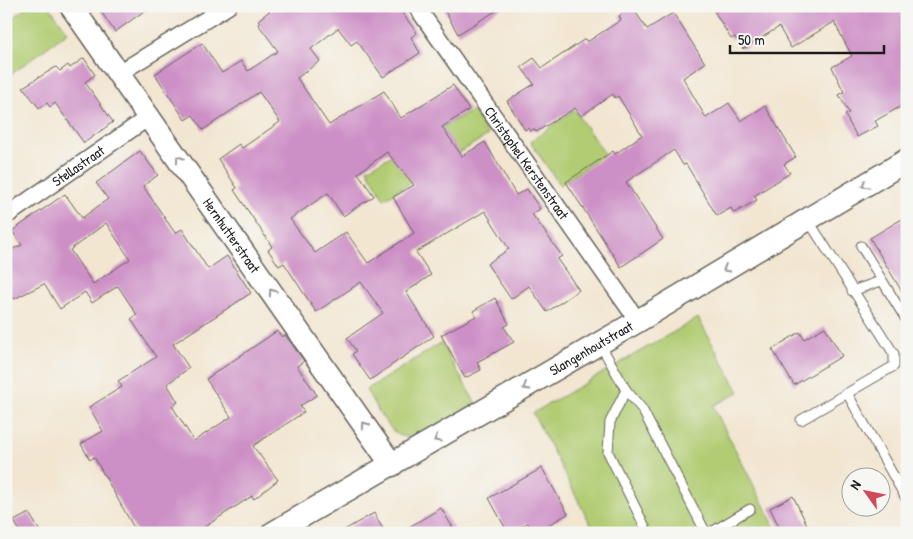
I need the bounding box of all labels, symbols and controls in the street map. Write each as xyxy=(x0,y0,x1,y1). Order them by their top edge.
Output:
scale bar xyxy=(730,22,884,54)
text: 50 m xyxy=(738,29,765,50)
street label: Christophel Kerstenstraat xyxy=(481,102,574,223)
street label: Stellastraat xyxy=(48,141,108,190)
one-way arrow xyxy=(176,155,185,165)
one-way arrow xyxy=(861,179,870,189)
street label: Hernhutterstraat xyxy=(199,194,265,277)
one-way arrow xyxy=(722,262,731,272)
one-way arrow xyxy=(269,288,278,298)
street label: Slangenhoutstraat xyxy=(546,316,636,379)
one-way arrow xyxy=(522,381,531,391)
one-way arrow xyxy=(362,422,371,431)
one-way arrow xyxy=(434,433,443,443)
north arrow xyxy=(840,466,890,516)
text: N xyxy=(845,476,865,493)

